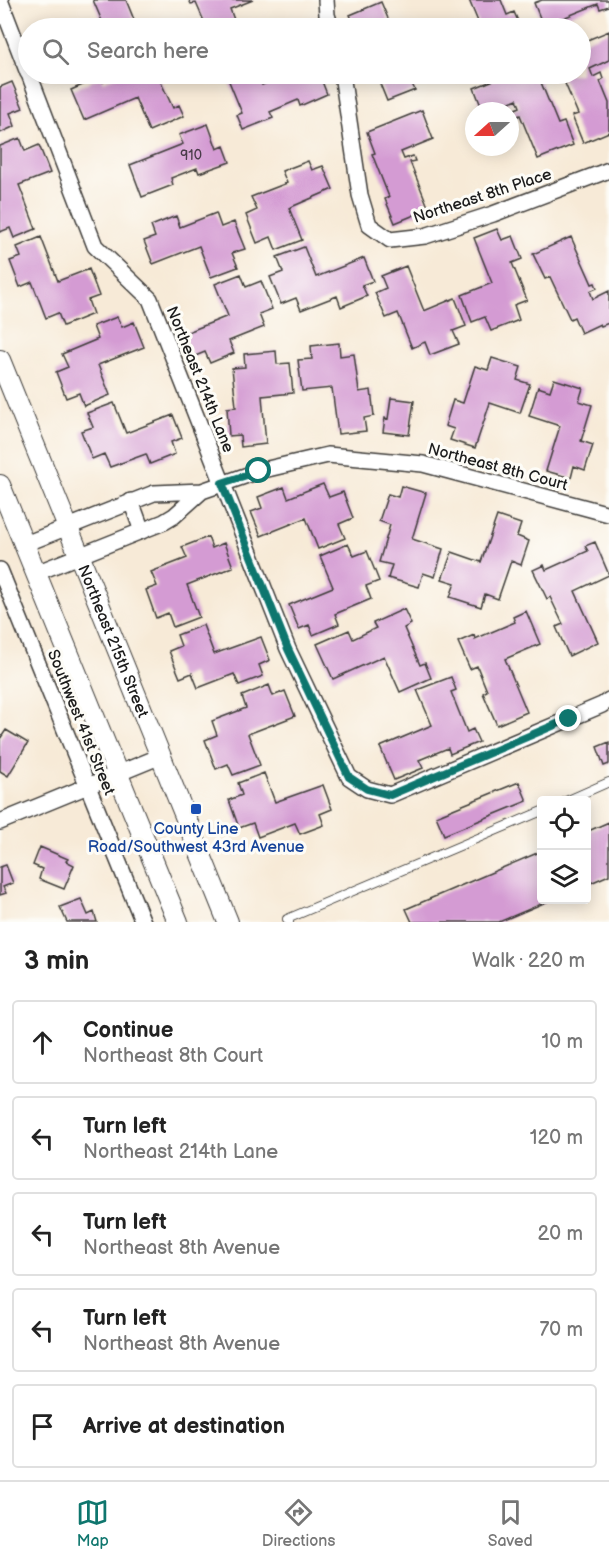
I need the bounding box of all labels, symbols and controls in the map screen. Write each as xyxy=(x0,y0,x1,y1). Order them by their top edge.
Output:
search box xyxy=(18,18,591,84)
icon: search xyxy=(39,35,72,68)
text: Search here xyxy=(87,38,209,65)
north arrow xyxy=(465,102,519,156)
house number: 910 xyxy=(180,147,202,164)
street label: Northeast 8th Place xyxy=(411,165,555,228)
street label: Northeast 214th Lane xyxy=(162,304,238,456)
street label: Northeast 8th Court xyxy=(426,440,570,495)
route start xyxy=(245,457,271,483)
street label: Northeast 215th Street xyxy=(73,562,152,720)
street label: Southwest 41st Street xyxy=(43,647,119,798)
route end xyxy=(555,705,581,731)
map controls xyxy=(537,796,591,904)
button: locate xyxy=(537,796,591,850)
marker: County Line Road/Southwest 43rd Avenue xyxy=(189,802,203,816)
place label: County Line Road/Southwest 43rd Avenue xyxy=(88,820,305,857)
button: layers xyxy=(537,850,591,904)
text: 3 min xyxy=(24,946,89,977)
text: Walk · 220 m xyxy=(472,949,585,973)
text: Continue xyxy=(83,1017,173,1044)
icon: ahead xyxy=(26,1026,59,1059)
text: 10 m xyxy=(542,1030,583,1054)
text: Northeast 8th Court xyxy=(83,1044,263,1068)
text: Turn left xyxy=(83,1113,167,1140)
icon: left xyxy=(26,1122,59,1155)
text: 120 m xyxy=(530,1126,583,1150)
text: Northeast 214th Lane xyxy=(83,1140,278,1164)
text: Turn left xyxy=(83,1209,167,1236)
icon: left xyxy=(26,1218,59,1251)
text: 20 m xyxy=(538,1222,583,1246)
text: Northeast 8th Avenue xyxy=(83,1236,280,1260)
text: Turn left xyxy=(83,1305,167,1332)
icon: left xyxy=(26,1314,59,1347)
text: 70 m xyxy=(539,1318,583,1342)
text: Northeast 8th Avenue xyxy=(83,1332,280,1356)
icon: arrive xyxy=(26,1410,59,1443)
text: Arrive at destination xyxy=(83,1413,285,1440)
tab: Map xyxy=(76,1496,109,1551)
tab: Directions xyxy=(262,1496,335,1551)
tab: Saved xyxy=(488,1496,533,1551)

